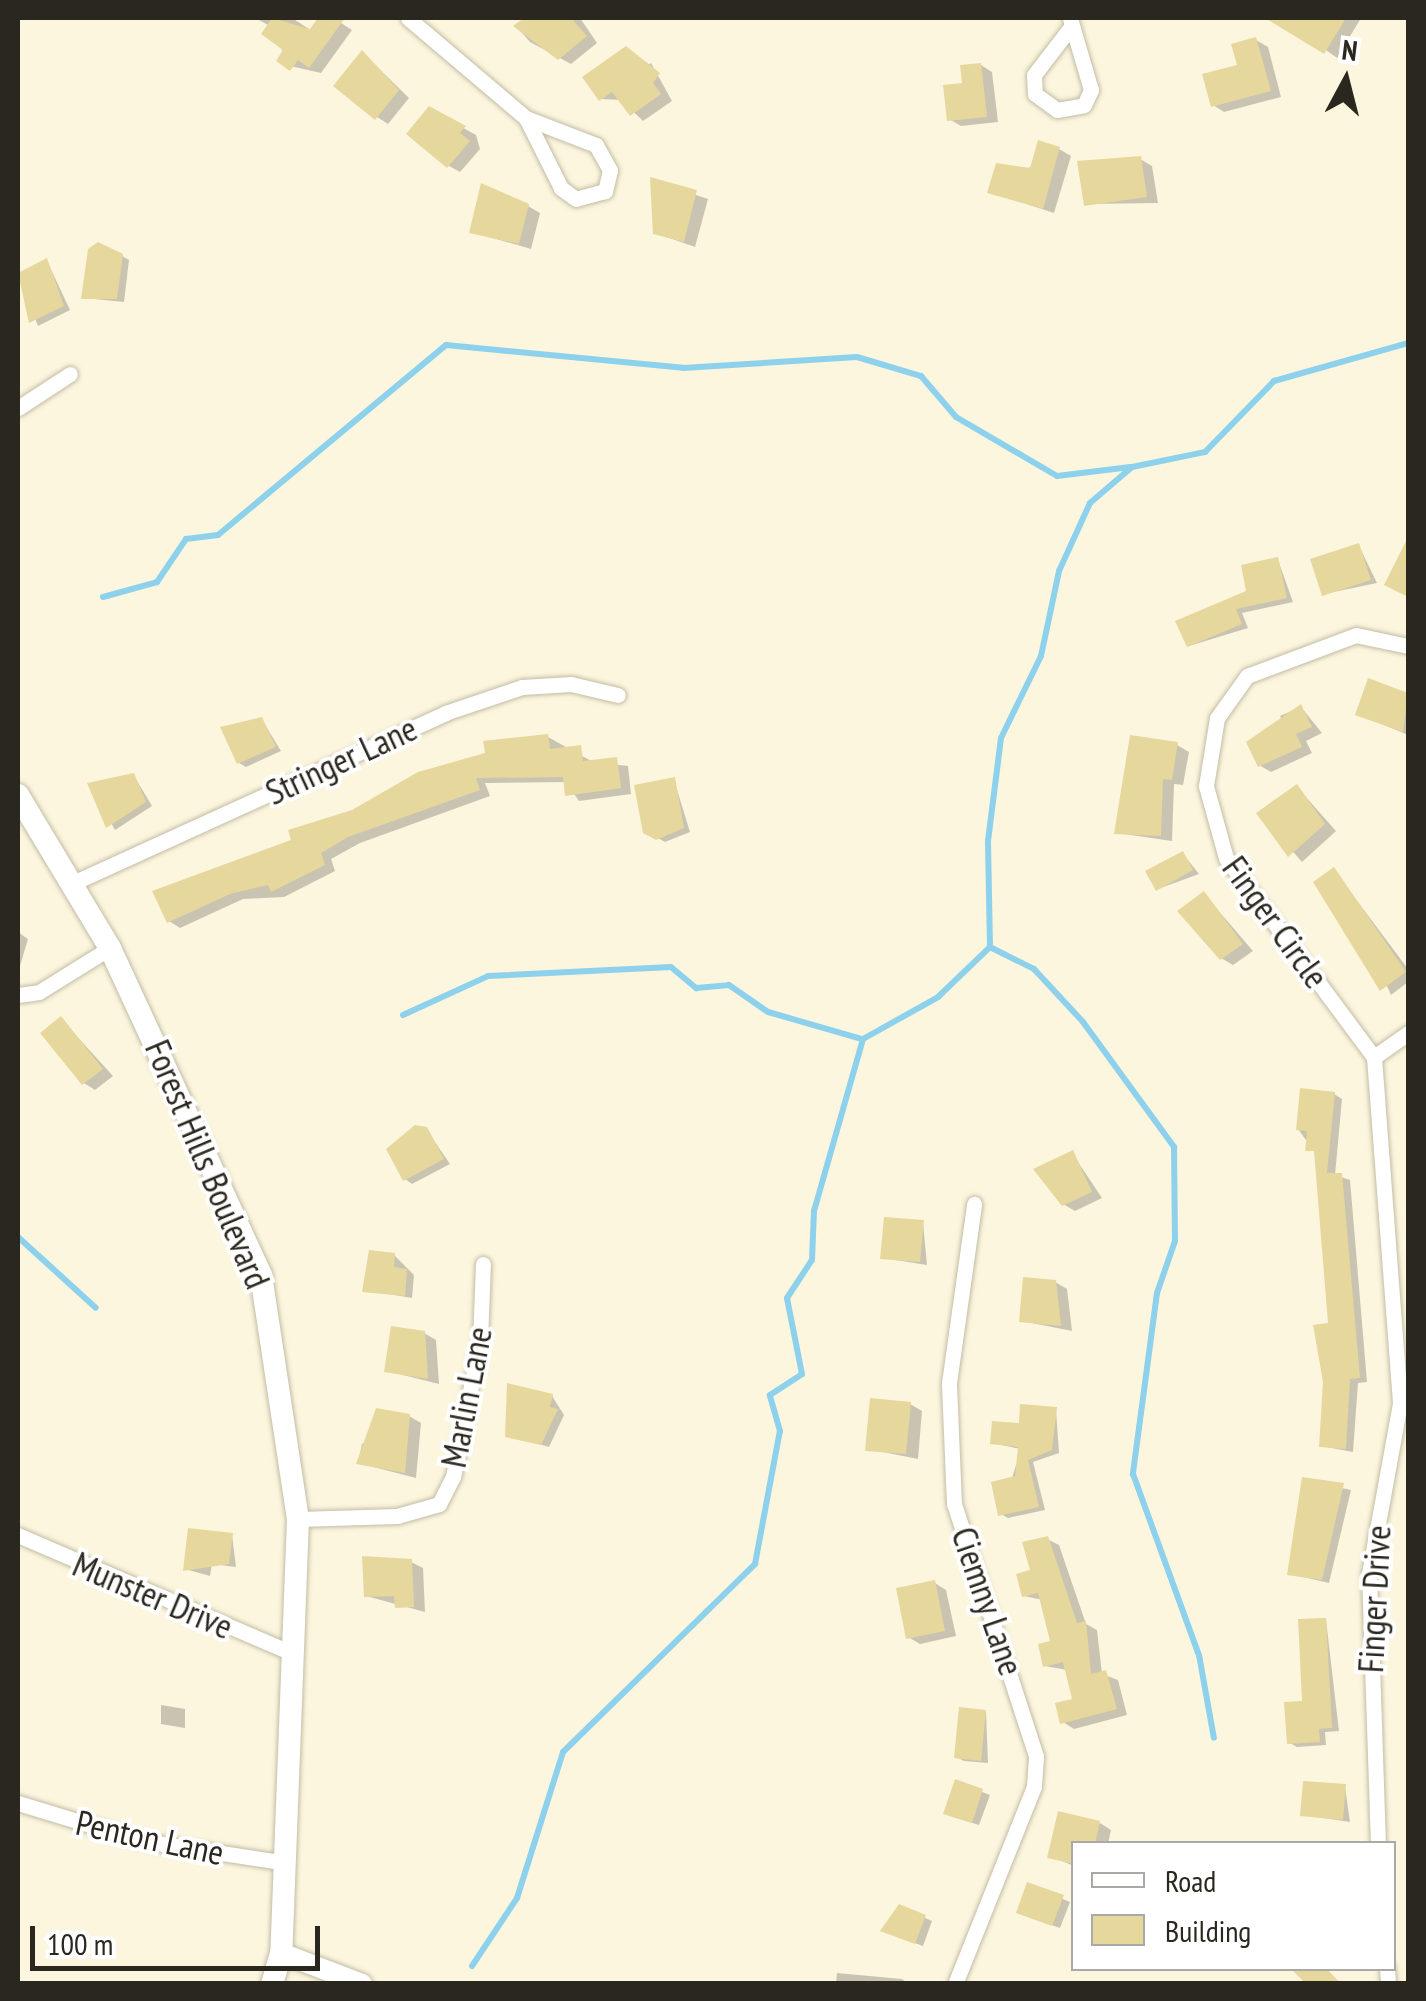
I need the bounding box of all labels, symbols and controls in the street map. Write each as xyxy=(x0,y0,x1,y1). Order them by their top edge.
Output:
north arrow xyxy=(1296,30,1396,130)
text: N xyxy=(1340,30,1359,69)
street label: Stringer Lane xyxy=(259,707,423,813)
street label: Finger Circle xyxy=(1214,848,1338,996)
street label: Forest Hills Boulevard xyxy=(137,1034,279,1294)
street label: Marlin Lane xyxy=(432,1323,500,1471)
street label: Ciemny Lane xyxy=(943,1521,1033,1681)
street label: Finger Drive xyxy=(1349,1524,1399,1674)
street label: Munster Drive xyxy=(67,1543,239,1647)
street label: Penton Lane xyxy=(72,1801,228,1873)
legend xyxy=(1071,1841,1396,1971)
text: Road xyxy=(1165,1861,1216,1900)
scale bar xyxy=(35,1906,325,1968)
text: Building xyxy=(1165,1911,1251,1950)
text: 100 m xyxy=(47,1924,113,1963)

